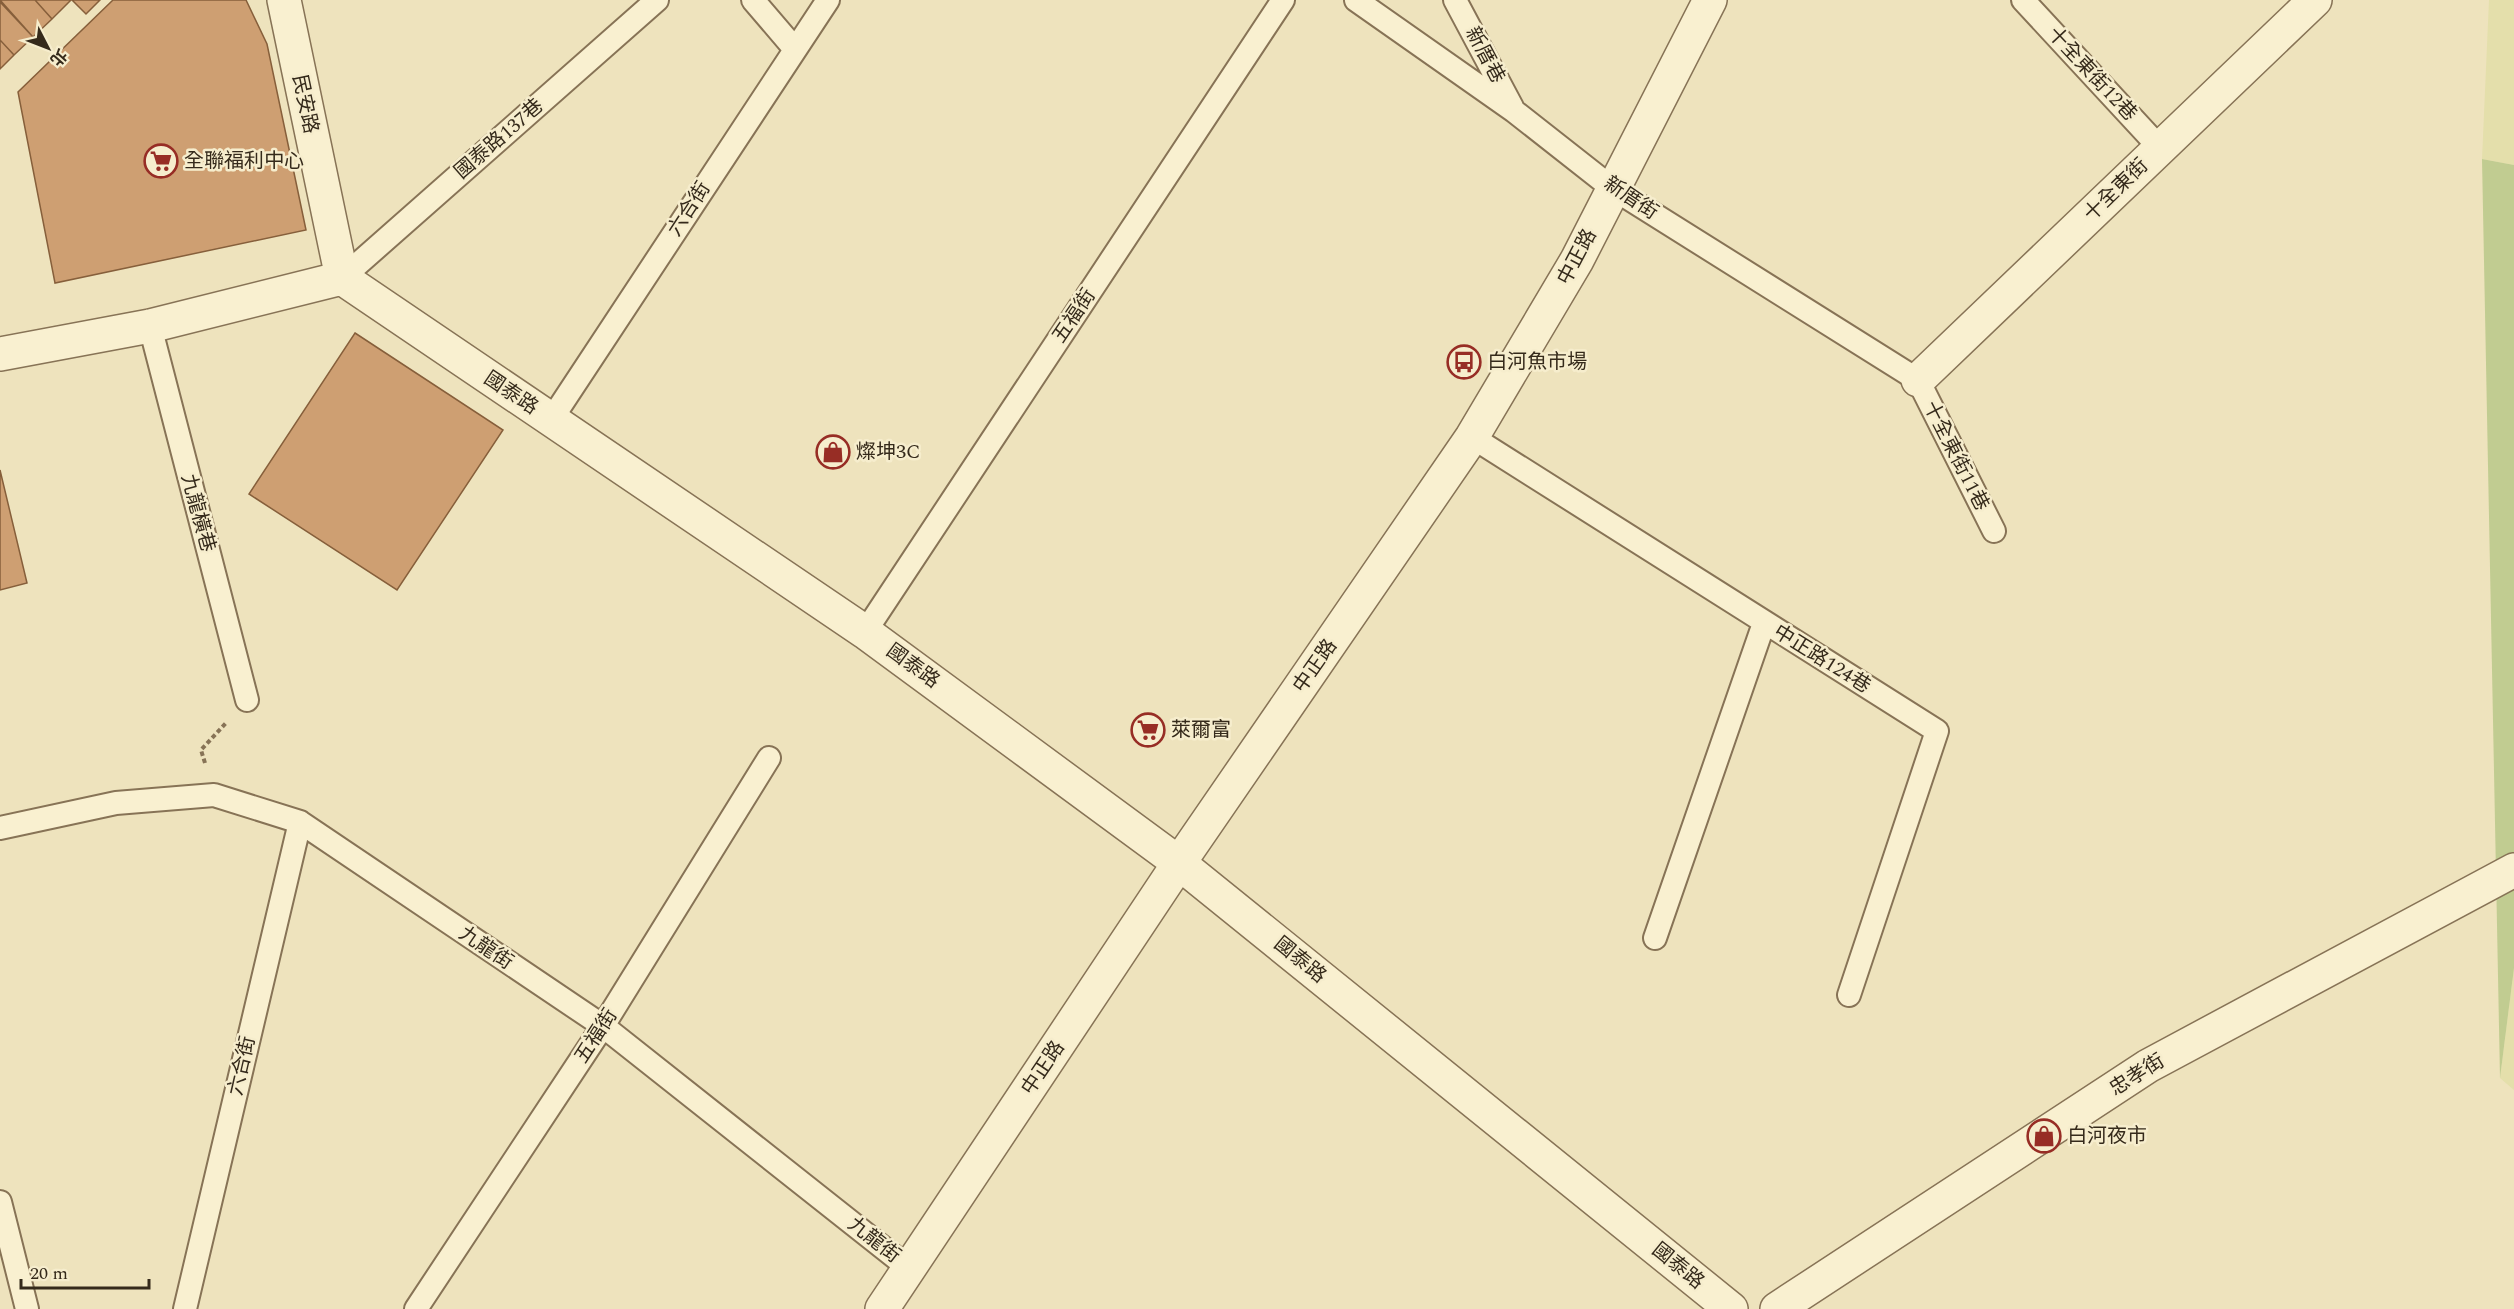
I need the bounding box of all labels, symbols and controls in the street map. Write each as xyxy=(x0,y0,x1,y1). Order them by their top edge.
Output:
north arrow xyxy=(18,18,78,78)
street label: 十全東街12巷 xyxy=(2040,20,2144,128)
street label: 新厝巷 xyxy=(1458,21,1512,89)
text: 北 xyxy=(44,43,73,71)
street label: 民安路 xyxy=(284,72,326,136)
street label: 國泰路137巷 xyxy=(448,92,550,186)
supermarket icon: 全聯福利中心 xyxy=(143,143,179,179)
place label: 全聯福利中心 xyxy=(184,146,304,176)
street label: 十全東街 xyxy=(2077,151,2155,229)
street label: 新厝街 xyxy=(1598,169,1664,227)
street label: 六合街 xyxy=(660,176,718,242)
street label: 中正路 xyxy=(1550,223,1604,291)
street label: 五福街 xyxy=(1045,283,1103,349)
bus stop icon: 白河魚市場 xyxy=(1446,344,1482,380)
place label: 白河魚市場 xyxy=(1487,347,1587,377)
street label: 國泰路 xyxy=(478,364,544,422)
street label: 十全東街11巷 xyxy=(1915,396,1997,516)
shop icon: 燦坤3C xyxy=(815,434,851,470)
place label: 燦坤3C xyxy=(856,437,921,467)
street label: 九龍橫巷 xyxy=(173,470,223,556)
street label: 中正路124巷 xyxy=(1767,617,1877,701)
street label: 中正路 xyxy=(1286,633,1344,699)
street label: 國泰路 xyxy=(880,636,946,696)
supermarket icon: 萊爾富 xyxy=(1130,712,1166,748)
place label: 萊爾富 xyxy=(1171,715,1231,745)
street label: 九龍街 xyxy=(453,919,519,977)
street label: 國泰路 xyxy=(1267,929,1333,991)
street label: 五福街 xyxy=(567,1003,625,1069)
street label: 六合街 xyxy=(221,1033,263,1099)
street label: 中正路 xyxy=(1014,1035,1072,1101)
street label: 忠孝街 xyxy=(2104,1046,2170,1104)
shop icon: 白河夜市 xyxy=(2026,1118,2062,1154)
place label: 白河夜市 xyxy=(2067,1121,2147,1151)
street label: 九龍街 xyxy=(841,1210,907,1270)
street label: 國泰路 xyxy=(1645,1235,1711,1297)
scale bar xyxy=(21,1252,148,1290)
text: 20 m xyxy=(30,1260,68,1287)

